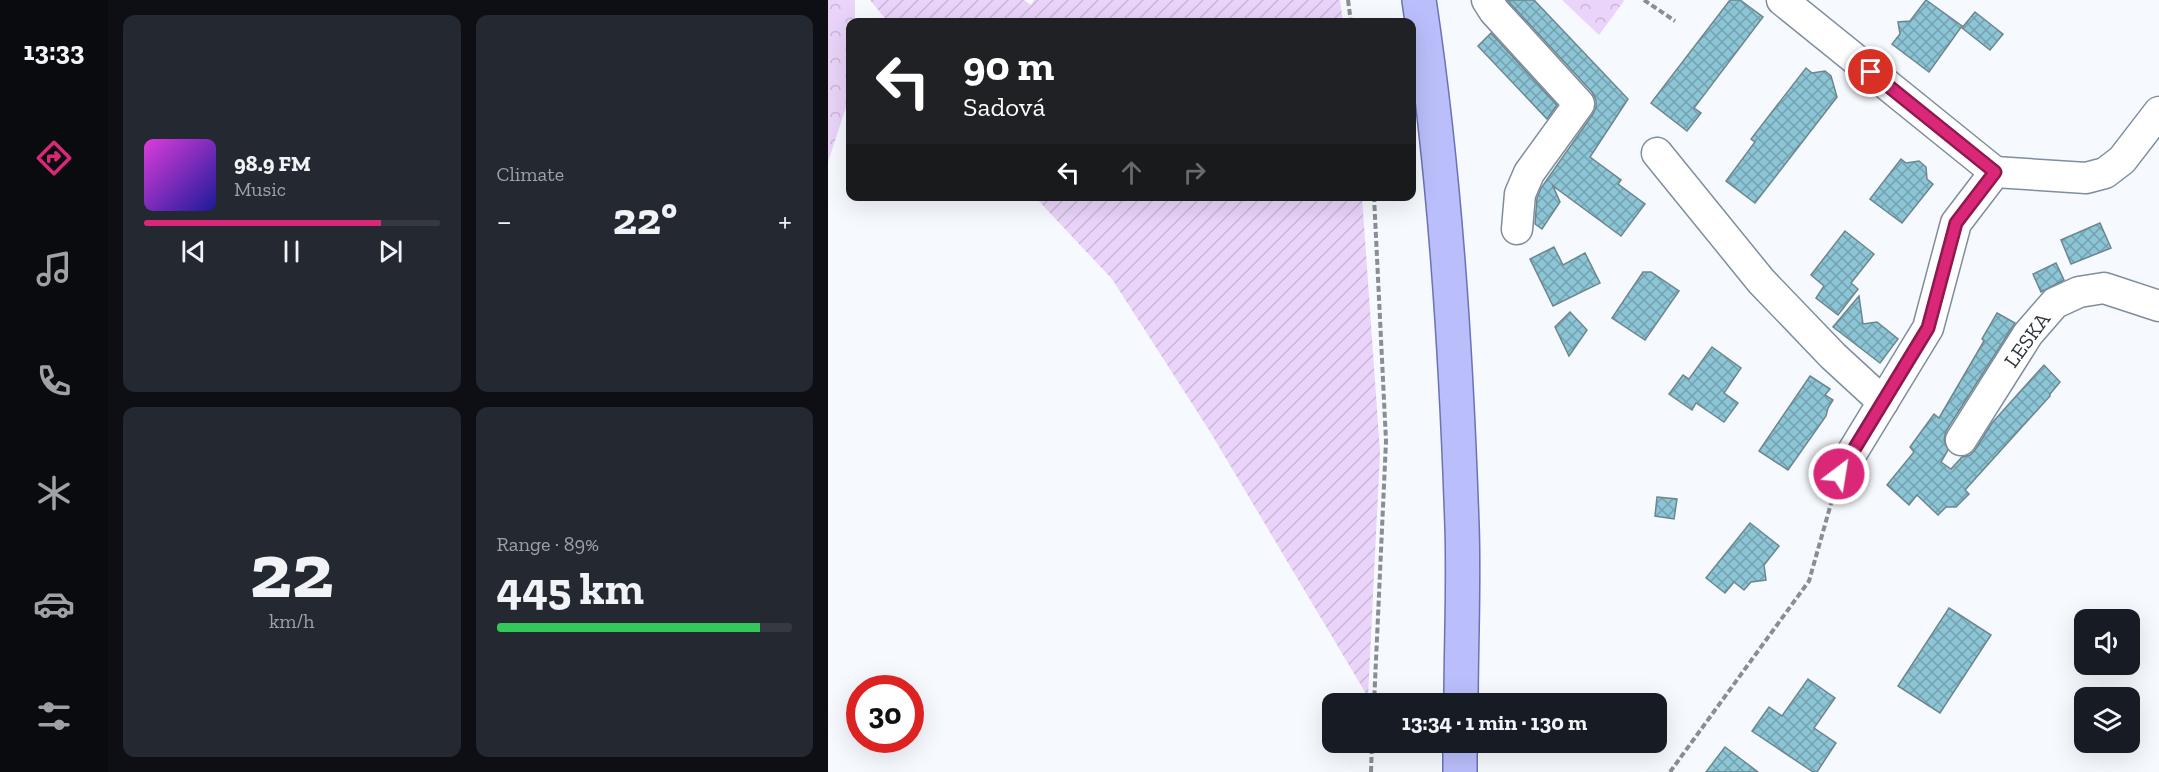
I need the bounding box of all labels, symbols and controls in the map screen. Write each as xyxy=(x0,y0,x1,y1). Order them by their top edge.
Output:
text: 13:33 xyxy=(24,35,84,67)
text: 90 m xyxy=(963,40,1054,91)
icon: left xyxy=(864,42,942,120)
pin xyxy=(1845,46,1896,97)
icon: arrive xyxy=(1854,55,1887,88)
text: Sadová xyxy=(963,91,1045,123)
icon: directions xyxy=(33,137,75,179)
text: 98.9 FM xyxy=(234,150,311,177)
icon: left xyxy=(1052,156,1085,189)
icon: ahead xyxy=(1115,156,1148,189)
icon: right xyxy=(1178,156,1211,189)
text: Climate xyxy=(497,162,564,186)
text: Music xyxy=(234,177,286,201)
text: 22° xyxy=(613,192,677,246)
text: − xyxy=(497,201,512,240)
text: + xyxy=(778,201,792,240)
icon: previous xyxy=(177,235,210,268)
icon: pause xyxy=(275,235,308,268)
icon: next xyxy=(374,235,407,268)
icon: music xyxy=(33,248,75,290)
street label: LESKA xyxy=(1998,307,2055,372)
icon: phone xyxy=(33,360,75,402)
position arrow xyxy=(1807,442,1871,506)
icon: climate xyxy=(33,472,75,514)
text: 22 xyxy=(250,523,334,617)
text: Range · 89% xyxy=(497,532,599,556)
text: 445 km xyxy=(497,562,644,616)
icon: car xyxy=(33,583,75,625)
text: km/h xyxy=(269,609,315,633)
map controls xyxy=(2074,609,2140,753)
button: sound xyxy=(2074,609,2140,675)
speed limit sign: 30 xyxy=(846,675,924,753)
button: layers xyxy=(2074,687,2140,753)
icon: filters xyxy=(33,695,75,737)
text: 13:34 · 1 min · 130 m xyxy=(1402,709,1587,736)

